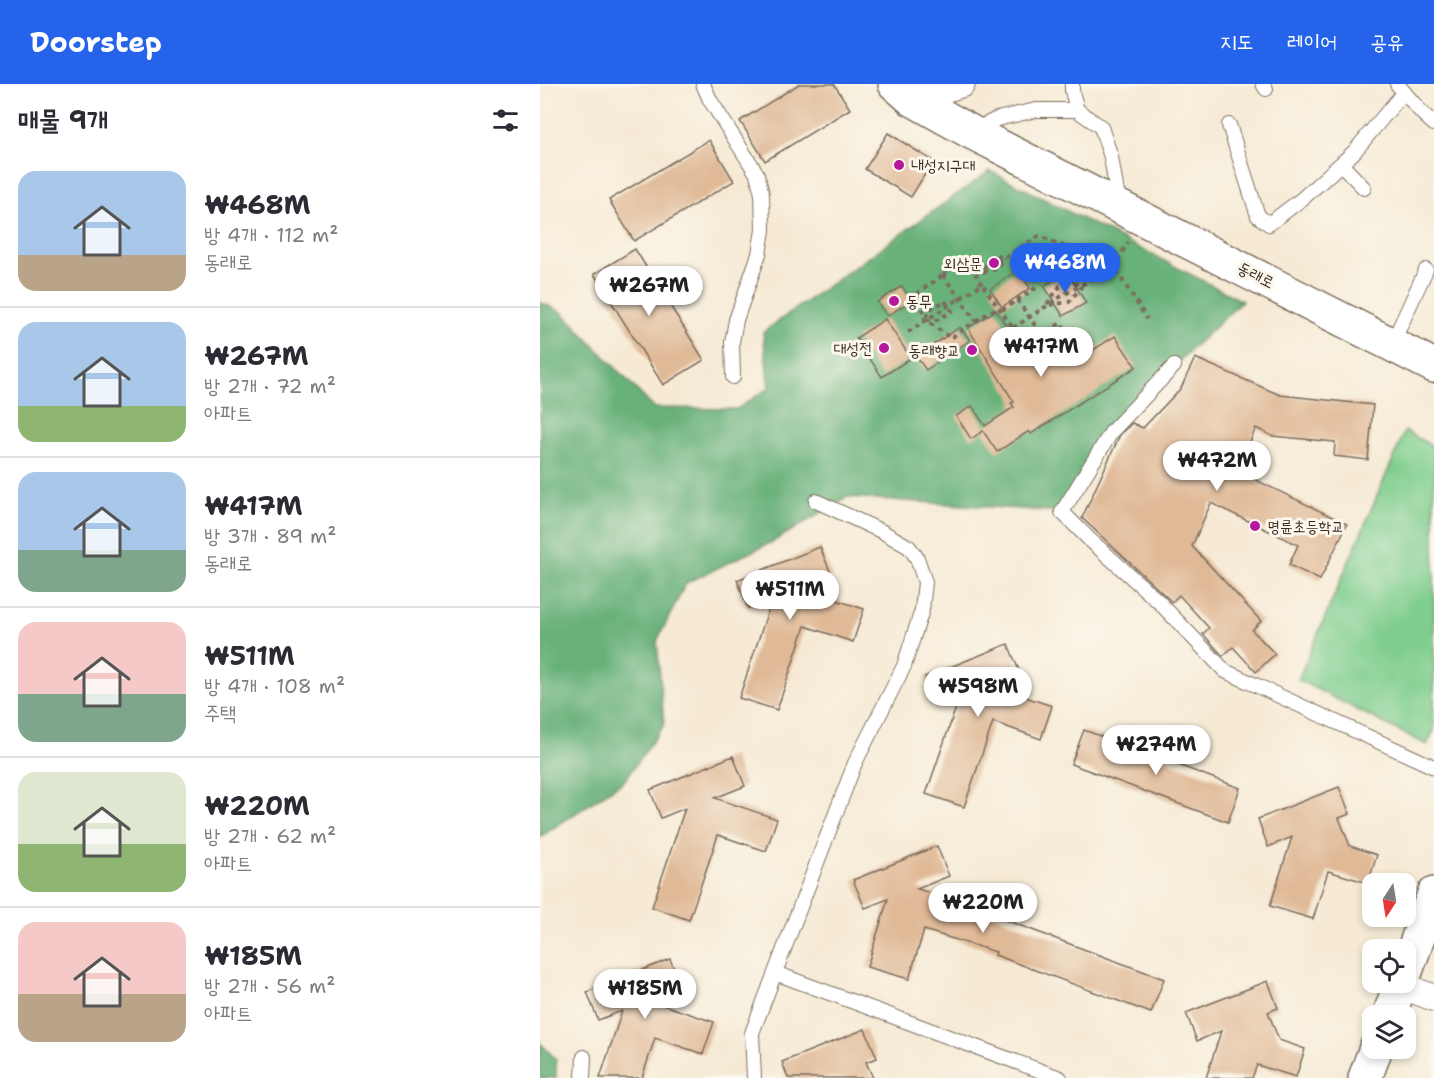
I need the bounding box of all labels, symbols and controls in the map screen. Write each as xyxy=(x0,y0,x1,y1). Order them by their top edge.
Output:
text: Doorstep xyxy=(30,23,162,61)
text: 지도 xyxy=(1220,28,1254,56)
text: 레이어 xyxy=(1287,28,1337,56)
text: 공유 xyxy=(1370,28,1404,56)
text: 매물 9개 xyxy=(18,102,108,137)
icon: filters xyxy=(489,104,522,137)
place label: 내성지구대 xyxy=(911,155,976,176)
marker: 내성지구대 xyxy=(892,158,906,172)
text: ₩468M xyxy=(204,187,310,222)
icon: home xyxy=(66,195,138,267)
text: 방 4개 · 112 m² xyxy=(204,222,339,248)
pin: ₩468M xyxy=(1023,243,1107,294)
text: 동래로 xyxy=(204,249,252,275)
text: ₩468M xyxy=(1024,249,1106,275)
place label: 외삼문 xyxy=(943,253,982,274)
marker: 외삼문 xyxy=(987,256,1001,270)
street label: 동래로 xyxy=(1234,257,1278,293)
pin: ₩267M xyxy=(607,266,691,317)
text: ₩267M xyxy=(609,272,689,298)
place label: 동무 xyxy=(906,291,932,312)
marker: 동무 xyxy=(887,294,901,308)
pin: ₩417M xyxy=(999,327,1083,378)
text: ₩417M xyxy=(1003,333,1079,359)
text: ₩267M xyxy=(204,338,308,373)
place label: 대성전 xyxy=(833,338,872,359)
place label: 동래향교 xyxy=(909,340,960,361)
marker: 대성전 xyxy=(877,341,891,355)
marker: 동래향교 xyxy=(965,343,979,357)
icon: home xyxy=(66,346,138,418)
text: 방 2개 · 72 m² xyxy=(204,373,336,399)
text: 아파트 xyxy=(204,400,252,426)
pin: ₩472M xyxy=(1175,441,1259,492)
text: ₩472M xyxy=(1177,447,1257,473)
text: ₩417M xyxy=(204,488,302,523)
icon: home xyxy=(66,496,138,568)
place label: 명륜초등학교 xyxy=(1267,516,1344,537)
marker: 명륜초등학교 xyxy=(1248,519,1262,533)
text: 방 3개 · 89 m² xyxy=(204,523,337,549)
text: 동래로 xyxy=(204,550,252,576)
pin: ₩511M xyxy=(748,570,832,621)
text: ₩511M xyxy=(755,576,825,602)
text: ₩511M xyxy=(204,638,295,673)
icon: home xyxy=(66,646,138,718)
pin: ₩598M xyxy=(936,667,1020,718)
text: 방 4개 · 108 m² xyxy=(204,673,345,699)
text: ₩598M xyxy=(938,673,1018,699)
text: 주택 xyxy=(204,700,236,726)
pin: ₩274M xyxy=(1114,725,1198,776)
text: ₩274M xyxy=(1116,731,1196,757)
text: ₩220M xyxy=(204,788,310,823)
icon: home xyxy=(66,796,138,868)
text: 방 2개 · 62 m² xyxy=(204,823,336,849)
text: 아파트 xyxy=(204,850,252,876)
north arrow xyxy=(1362,873,1416,927)
map controls xyxy=(1362,873,1416,1059)
pin: ₩220M xyxy=(941,883,1025,934)
text: ₩220M xyxy=(942,889,1024,915)
text: ₩185M xyxy=(204,938,302,973)
button: locate xyxy=(1362,939,1416,993)
icon: home xyxy=(66,946,138,1018)
pin: ₩185M xyxy=(603,969,687,1020)
text: 방 2개 · 56 m² xyxy=(204,973,335,999)
text: ₩185M xyxy=(607,975,683,1001)
text: 아파트 xyxy=(204,1000,252,1026)
button: layers xyxy=(1362,1005,1416,1059)

